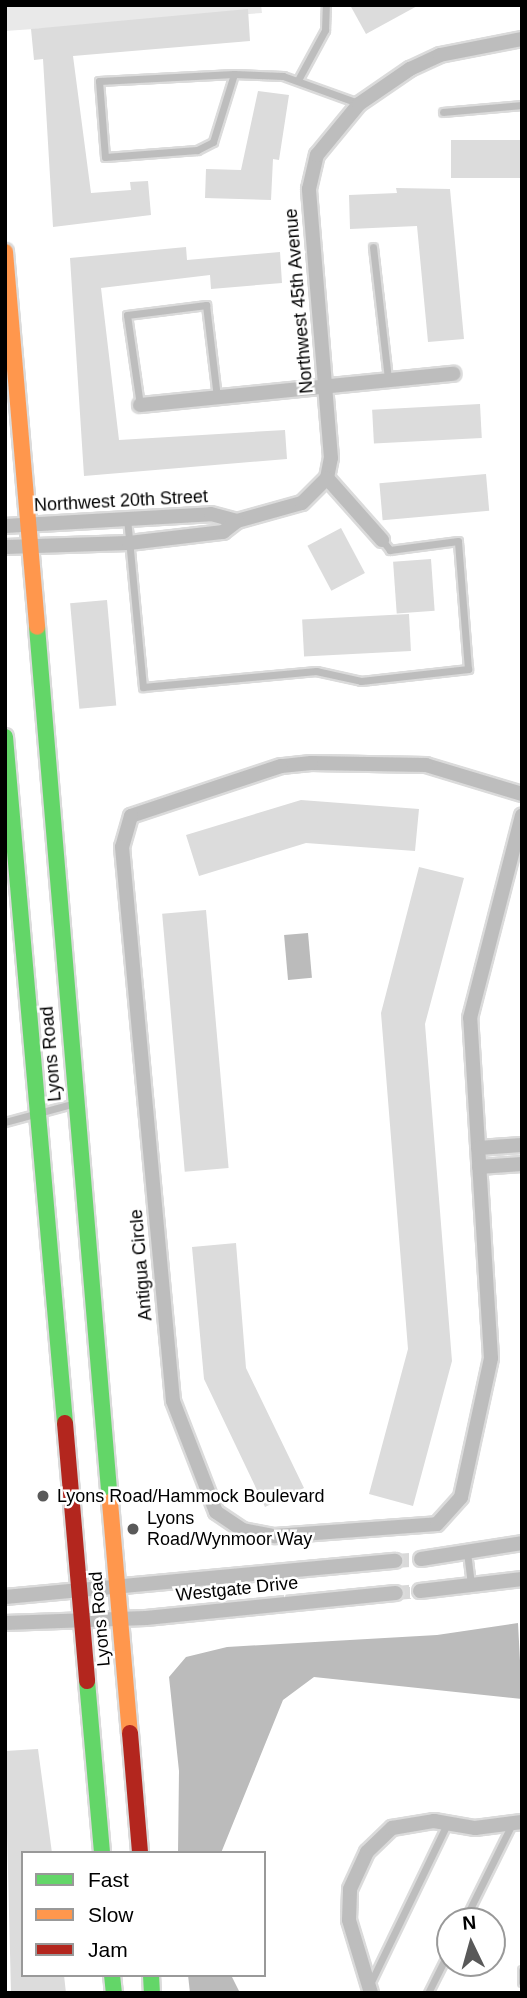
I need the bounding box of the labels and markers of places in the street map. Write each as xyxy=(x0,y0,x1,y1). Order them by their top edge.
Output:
place label: Lyons Road/Hammock Boulevard xyxy=(57,1485,324,1507)
marker: Lyons Road/Hammock Boulevard xyxy=(35,1488,51,1504)
place label: Lyons Road/Wynmoor Way xyxy=(147,1508,312,1550)
marker: Lyons Road/Wynmoor Way xyxy=(125,1521,141,1537)

